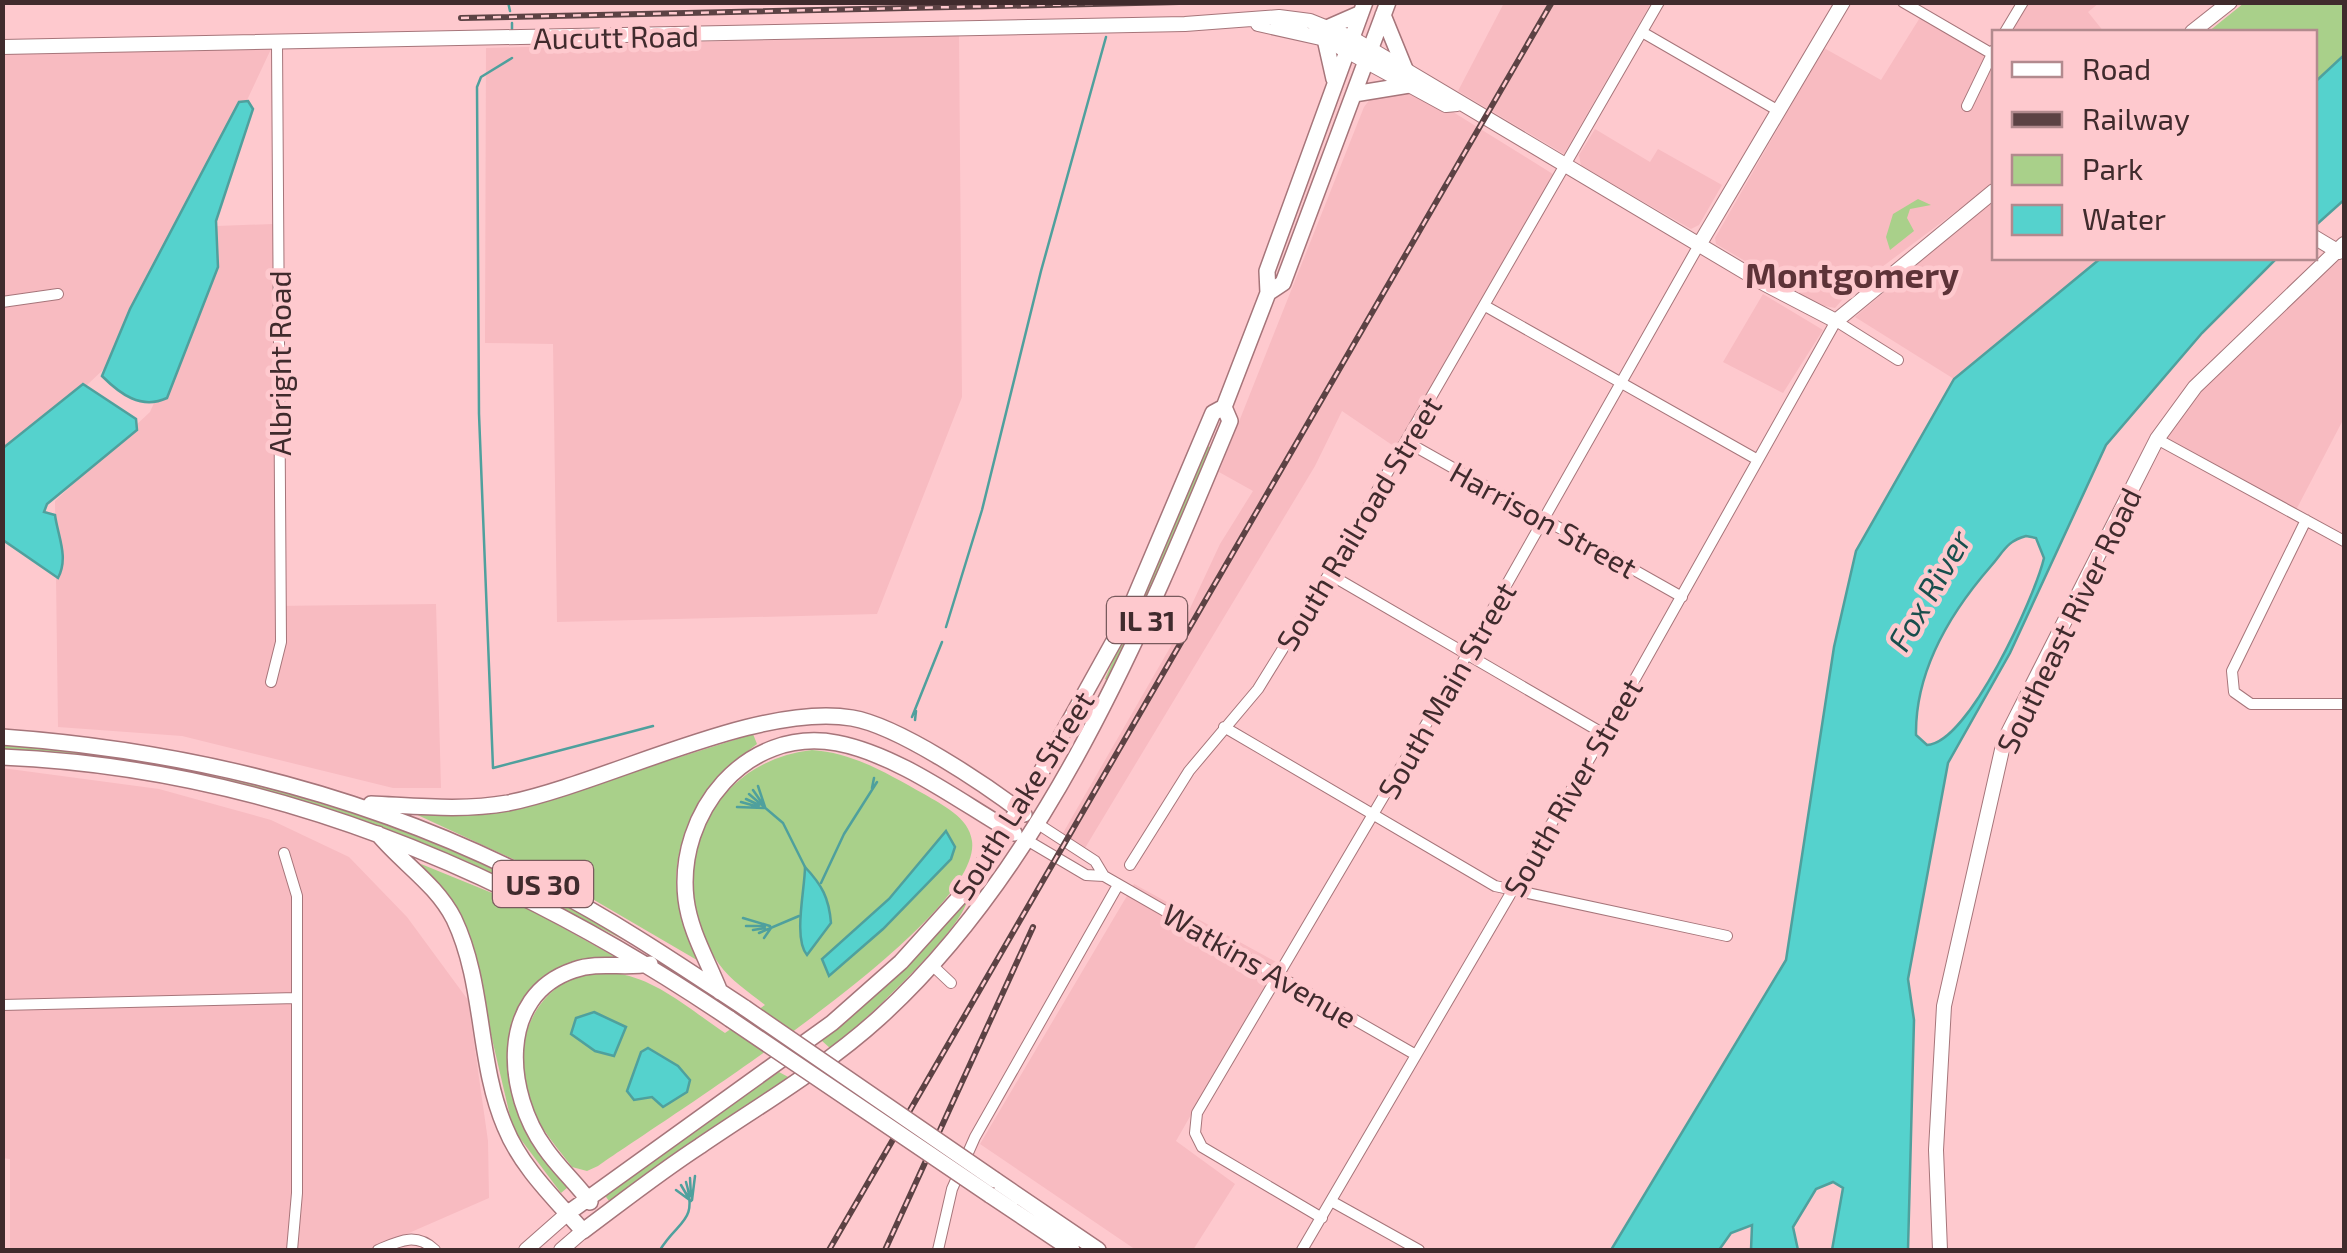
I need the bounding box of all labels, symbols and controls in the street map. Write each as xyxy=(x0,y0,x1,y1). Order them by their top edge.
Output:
street label: Aucutt Road xyxy=(533,17,699,55)
legend xyxy=(1992,30,2317,260)
text: Road xyxy=(2082,50,2151,86)
text: Railway xyxy=(2082,100,2190,136)
text: Park xyxy=(2082,150,2143,186)
text: Water xyxy=(2082,200,2166,236)
district label: Montgomery xyxy=(1745,253,1959,296)
street label: Albright Road xyxy=(261,270,297,456)
street label: South Railroad Street xyxy=(1268,389,1448,657)
street label: Harrison Street xyxy=(1444,453,1644,585)
street label: Southeast River Road xyxy=(1988,481,2148,759)
water label: Fox River xyxy=(1878,522,1978,657)
street label: South Main Street xyxy=(1369,575,1523,805)
road number: IL 31 xyxy=(1107,597,1187,643)
street label: South River Street xyxy=(1495,672,1649,902)
street label: South Lake Street xyxy=(943,684,1101,906)
road number: US 30 xyxy=(493,861,593,907)
street label: Watkins Avenue xyxy=(1157,895,1363,1035)

